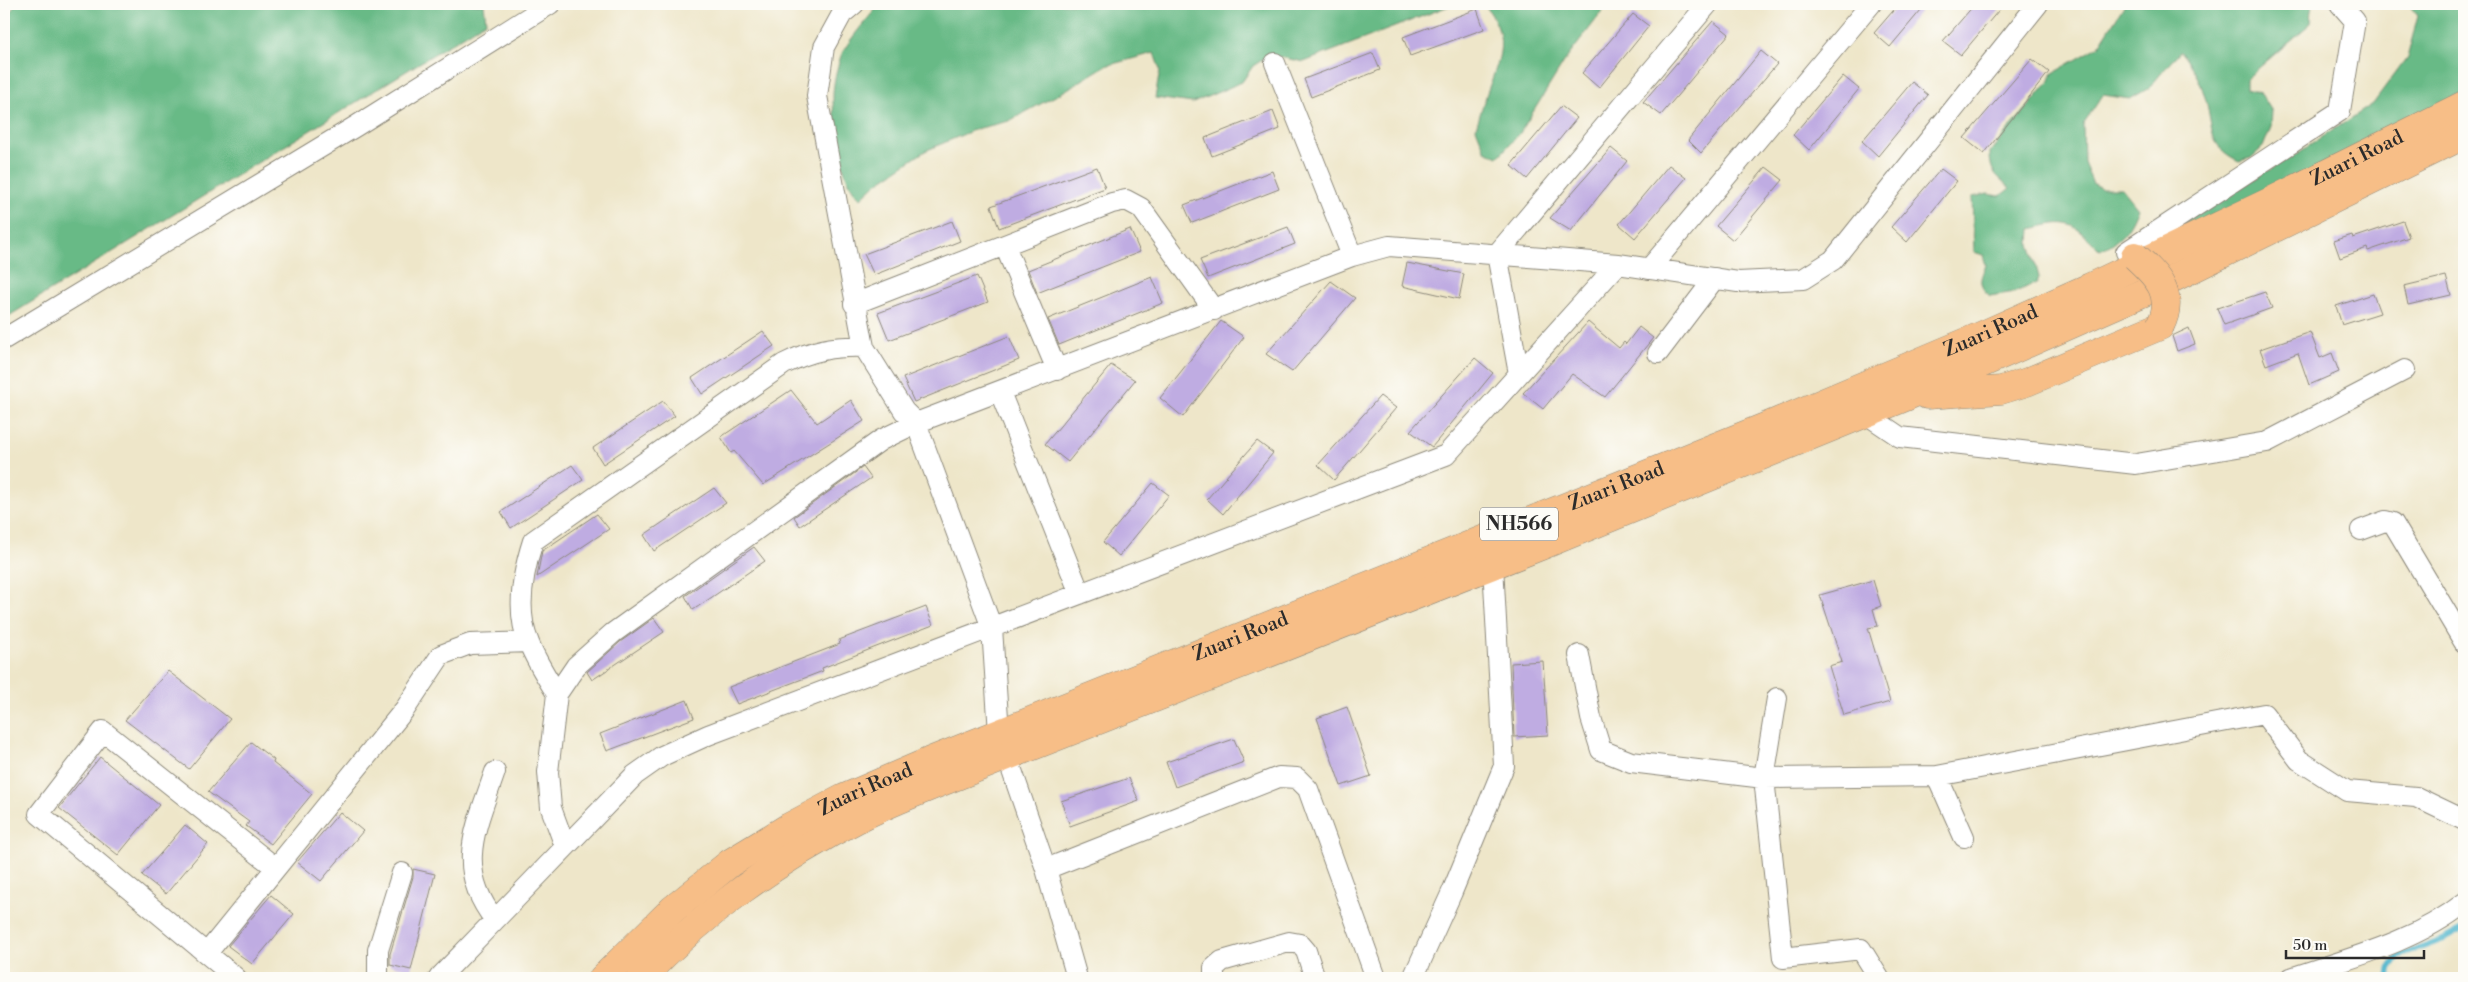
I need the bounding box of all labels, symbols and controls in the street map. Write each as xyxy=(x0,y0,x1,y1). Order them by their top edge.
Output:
street label: Zuari Road xyxy=(2306,124,2408,192)
street label: Zuari Road xyxy=(1940,299,2042,363)
street label: Zuari Road xyxy=(1565,456,1669,517)
road number: NH566 xyxy=(1480,508,1558,540)
street label: Zuari Road xyxy=(1189,606,1293,667)
street label: Zuari Road xyxy=(814,757,917,822)
scale bar xyxy=(2286,927,2423,959)
text: 50 m xyxy=(2293,936,2327,955)

